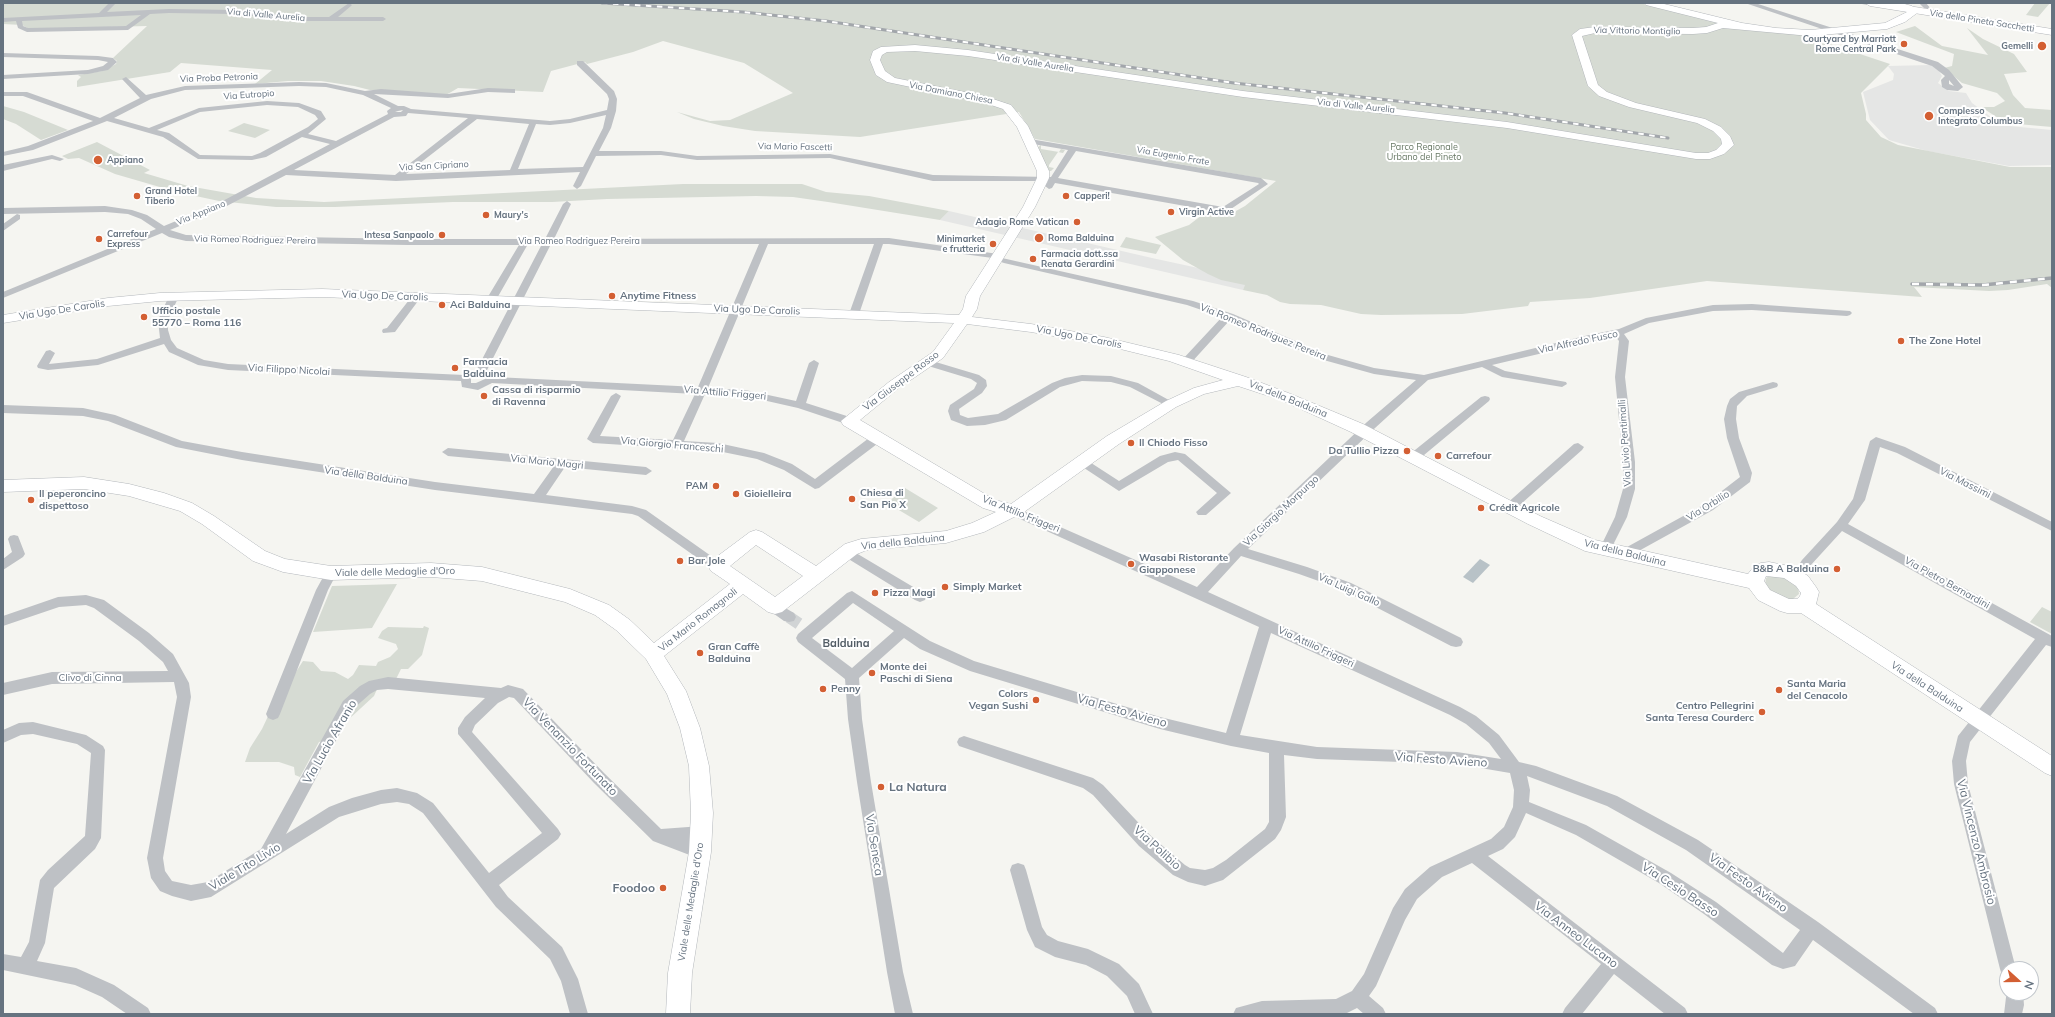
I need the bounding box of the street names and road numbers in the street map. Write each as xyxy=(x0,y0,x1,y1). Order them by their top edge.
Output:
street label: Via di Valle Aurelia xyxy=(227,6,305,24)
street label: Via della Pineta Sacchetti xyxy=(1929,7,2035,35)
street label: Via Vittorio Montiglio xyxy=(1593,25,1681,37)
street label: Via di Valle Aurelia xyxy=(995,52,1075,74)
street label: Via Proba Petronia xyxy=(180,71,258,85)
street label: Via Damiano Chiesa xyxy=(908,80,994,106)
street label: Via Eutropio xyxy=(223,88,275,102)
street label: Via di Valle Aurelia xyxy=(1316,97,1396,115)
street label: Via Mario Fascetti xyxy=(758,141,832,153)
street label: Via Eugenio Frate xyxy=(1136,144,1210,168)
street label: Via San Cipriano xyxy=(399,159,469,173)
street label: Via Appiano xyxy=(175,198,227,228)
street label: Via Romeo Rodriguez Pereira xyxy=(194,234,316,246)
street label: Via Romeo Rodriguez Pereira xyxy=(518,236,640,246)
street label: Via Ugo De Carolis xyxy=(341,288,429,304)
street label: Via Ugo De Carolis xyxy=(18,297,106,323)
street label: Via Romeo Rodriguez Pereira xyxy=(1198,301,1328,363)
street label: Via Ugo De Carolis xyxy=(713,302,801,318)
street label: Via Ugo De Carolis xyxy=(1035,323,1123,351)
street label: Via Alfredo Fusco xyxy=(1537,328,1619,356)
street label: Via Giuseppe Rosso xyxy=(861,349,941,413)
street label: Via Filippo Nicolai xyxy=(248,362,330,378)
street label: Via della Balduina xyxy=(1247,378,1329,420)
street label: Via Attilio Friggeri xyxy=(683,383,767,403)
street label: Via Livio Pentimalli xyxy=(1616,399,1634,487)
street label: Via Giorgio Franceschi xyxy=(620,435,724,455)
street label: Via Mario Magri xyxy=(510,452,584,472)
street label: Via della Balduina xyxy=(324,464,408,488)
street label: Via Massimi xyxy=(1937,465,1993,501)
street label: Via Giorgio Morpurgo xyxy=(1241,473,1321,549)
street label: Via Orbilio xyxy=(1684,488,1732,524)
street label: Via Attilio Friggeri xyxy=(980,493,1062,535)
street label: Via della Balduina xyxy=(861,532,945,552)
street label: Via della Balduina xyxy=(1583,537,1667,569)
street label: Via Pietro Bernardini xyxy=(1902,555,1992,611)
street label: Viale delle Medaglie d'Oro xyxy=(335,565,455,579)
street label: Via Luigi Gallo xyxy=(1316,571,1382,609)
street label: Via Mario Romagnoli xyxy=(656,586,740,654)
street label: Via Attilio Friggeri xyxy=(1276,624,1356,670)
street label: Via della Balduina xyxy=(1889,659,1965,715)
street label: Clivo di Cinna xyxy=(58,672,122,684)
street label: Via Festo Avieno xyxy=(1075,691,1169,731)
street label: Via Venanzio Fortunato xyxy=(520,695,620,799)
street label: Via Lucio Afranio xyxy=(300,697,360,787)
street label: Via Festo Avieno xyxy=(1394,750,1488,770)
street label: Via Vincenzo Ambrosio xyxy=(1953,778,1999,906)
street label: Via Seneca xyxy=(862,813,886,877)
street label: Via Polibio xyxy=(1130,823,1184,873)
street label: Viale Tito Livio xyxy=(207,840,283,894)
street label: Viale delle Medaglie d'Oro xyxy=(676,842,706,962)
street label: Via Festo Avieno xyxy=(1706,850,1790,916)
street label: Via Cesio Basso xyxy=(1639,860,1721,920)
street label: Via Anneo Lucano xyxy=(1531,899,1621,971)

